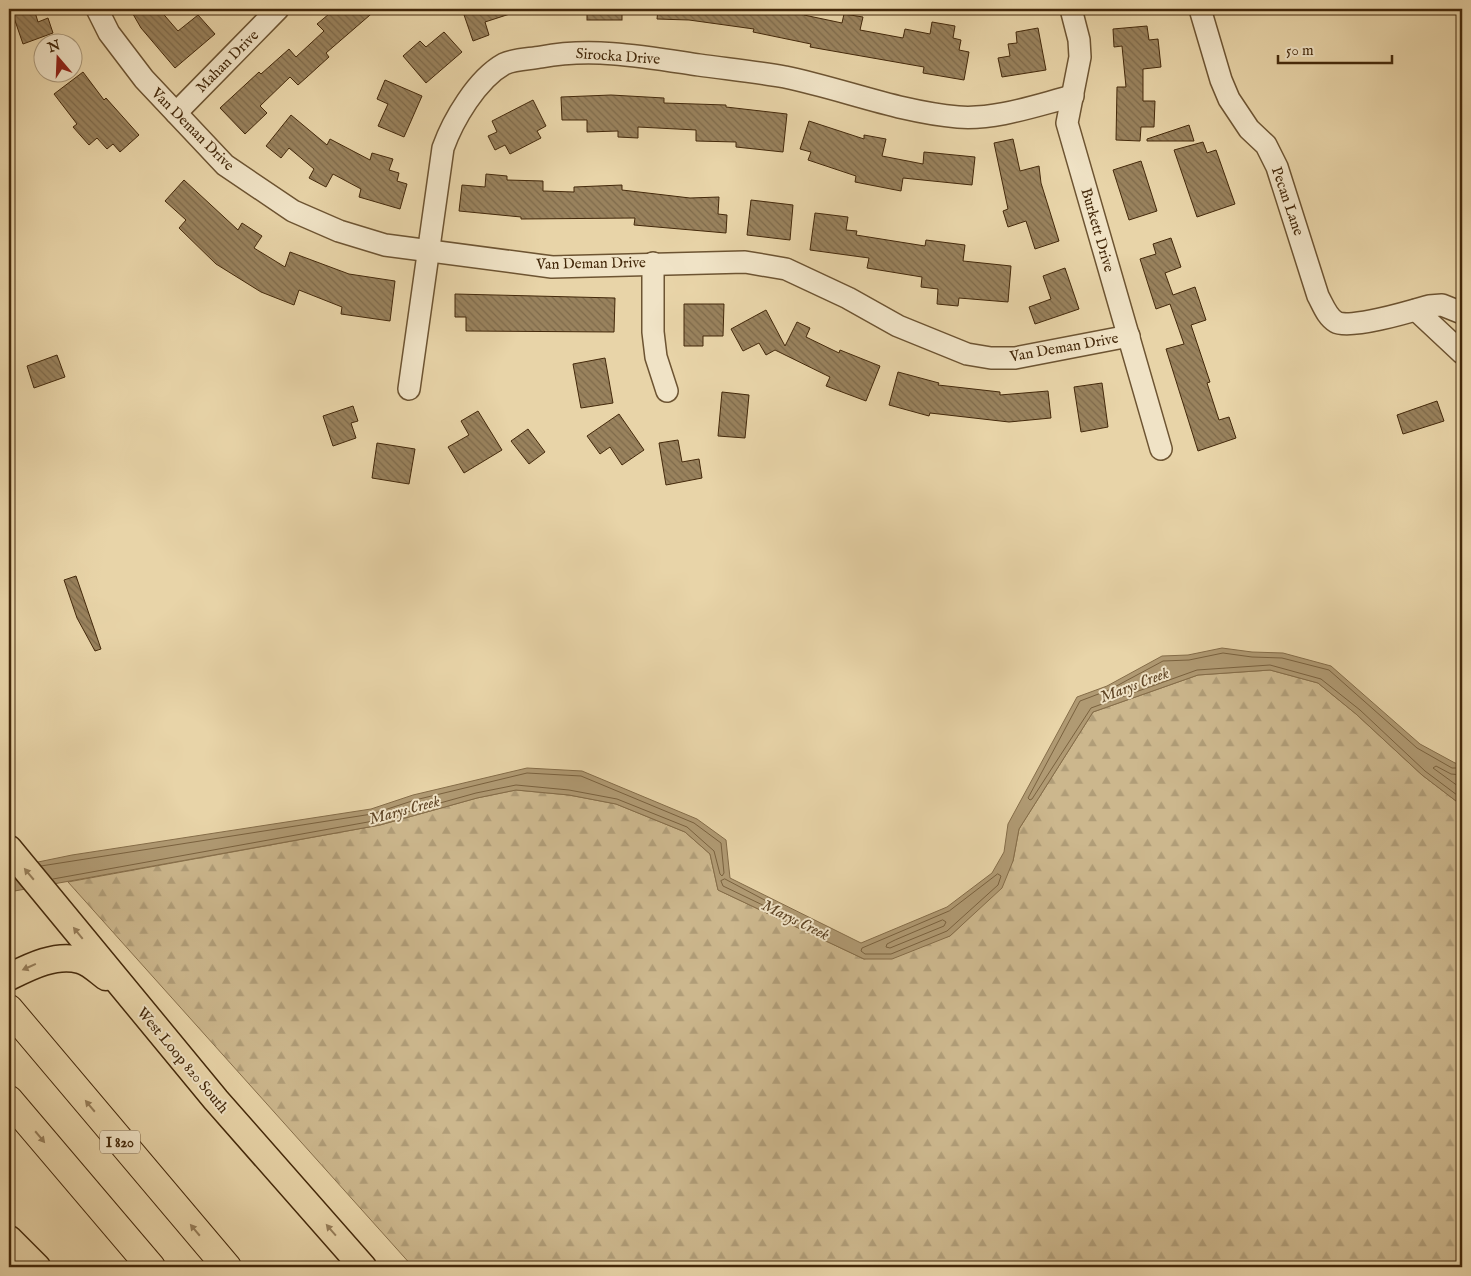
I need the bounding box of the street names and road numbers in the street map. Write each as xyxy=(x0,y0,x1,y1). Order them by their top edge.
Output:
street label: Mahan Drive xyxy=(192,26,263,97)
street label: Sirocka Drive xyxy=(575,44,661,69)
street label: Van Deman Drive xyxy=(146,83,238,175)
street label: Pecan Lane xyxy=(1267,164,1308,238)
street label: Burkett Drive xyxy=(1076,186,1119,274)
street label: Van Deman Drive xyxy=(535,253,646,274)
street label: Van Deman Drive xyxy=(1007,329,1120,367)
street label: West Loop 820 South xyxy=(133,1003,233,1117)
road number: I 820 xyxy=(100,1130,140,1154)

